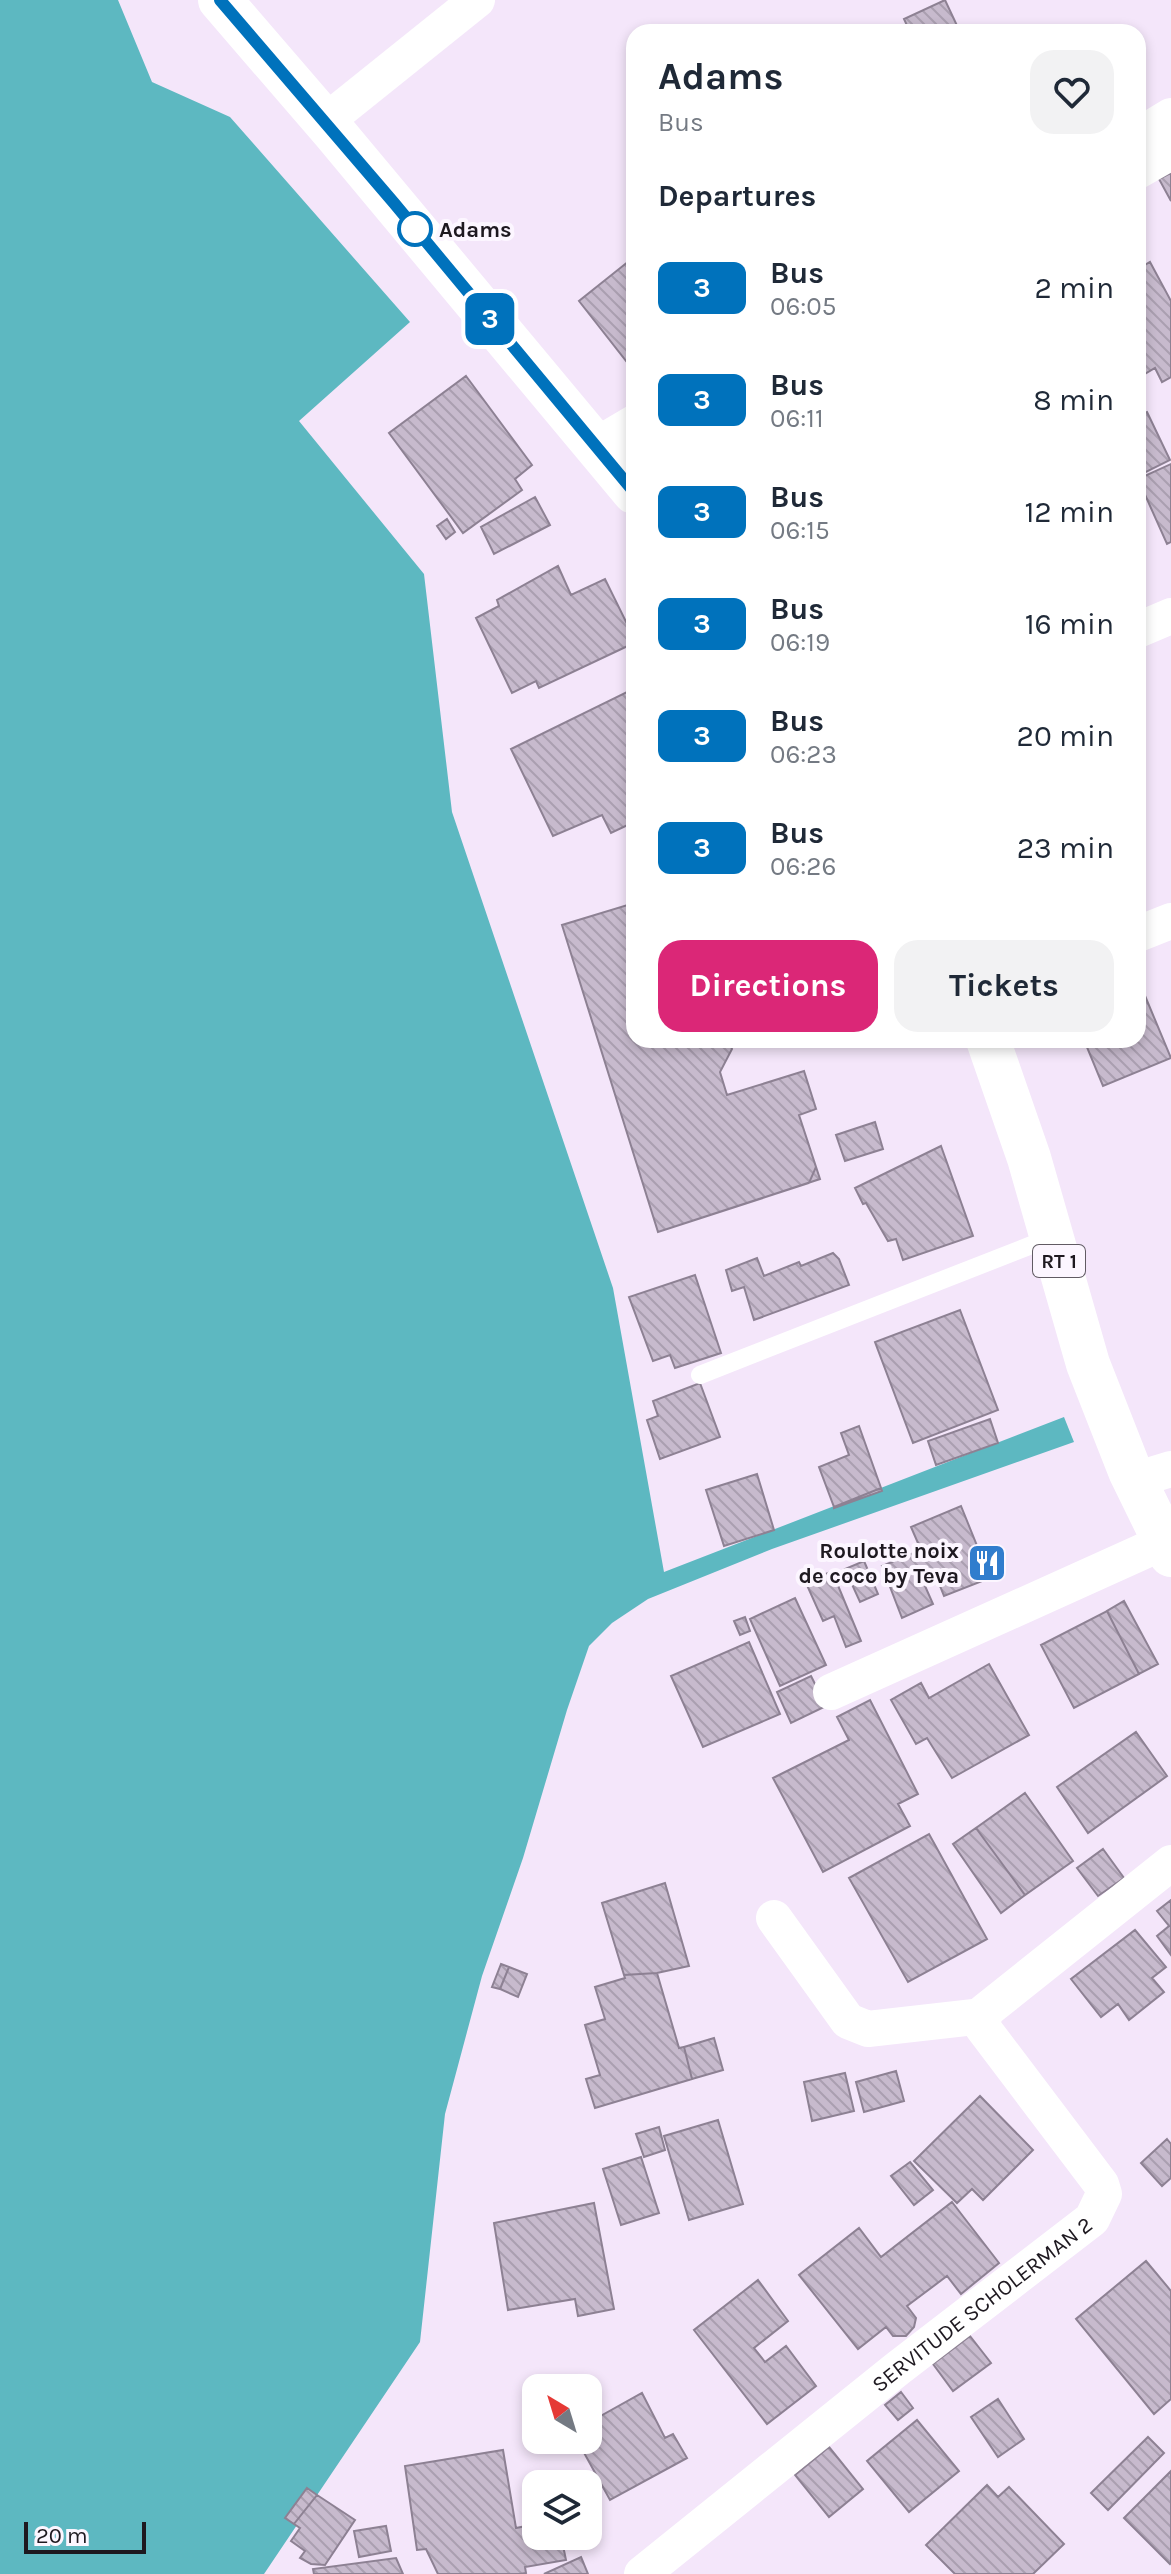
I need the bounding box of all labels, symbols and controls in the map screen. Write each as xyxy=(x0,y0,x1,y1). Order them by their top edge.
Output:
button: heart xyxy=(1030,50,1114,134)
text: Adams xyxy=(658,54,783,99)
text: Bus xyxy=(658,107,704,138)
text: Departures xyxy=(658,178,816,214)
marker: Adams xyxy=(398,212,432,246)
place label: Adams xyxy=(439,217,512,243)
text: Bus xyxy=(770,255,824,291)
text: 2 min xyxy=(1034,270,1114,306)
text: 3 xyxy=(693,271,711,304)
text: 06:05 xyxy=(770,291,836,322)
line badge: 3 xyxy=(464,293,516,345)
text: 3 xyxy=(481,302,499,335)
text: Bus xyxy=(770,367,824,403)
text: 8 min xyxy=(1033,382,1114,418)
text: 3 xyxy=(693,383,711,416)
text: 06:11 xyxy=(770,403,824,434)
text: Bus xyxy=(770,479,824,515)
text: 12 min xyxy=(1024,494,1114,530)
text: 3 xyxy=(693,495,711,528)
text: 06:15 xyxy=(770,515,830,546)
text: Bus xyxy=(770,591,824,627)
text: 16 min xyxy=(1025,606,1114,642)
text: 3 xyxy=(693,607,711,640)
text: 06:19 xyxy=(770,627,830,658)
text: Bus xyxy=(770,703,824,739)
text: 20 min xyxy=(1017,718,1114,754)
text: 3 xyxy=(693,719,711,752)
text: 06:23 xyxy=(770,739,837,770)
text: Bus xyxy=(770,815,824,851)
text: 23 min xyxy=(1017,830,1114,866)
text: 3 xyxy=(693,831,711,864)
text: 06:26 xyxy=(770,851,836,882)
button: Directions xyxy=(658,940,878,1032)
button: Tickets xyxy=(894,940,1114,1032)
road number: RT 1 xyxy=(1033,1245,1085,1277)
place label: Roulotte noix de coco by Teva xyxy=(799,1538,959,1589)
restaurant icon: Roulotte noix de coco by Teva xyxy=(966,1542,1008,1584)
street label: SERVITUDE SCHOLERMAN 2 xyxy=(867,2212,1098,2398)
north arrow xyxy=(522,2374,602,2454)
map controls xyxy=(522,2374,602,2550)
button: layers xyxy=(522,2470,602,2550)
scale bar xyxy=(24,2518,146,2554)
text: 20 m xyxy=(36,2523,88,2549)

